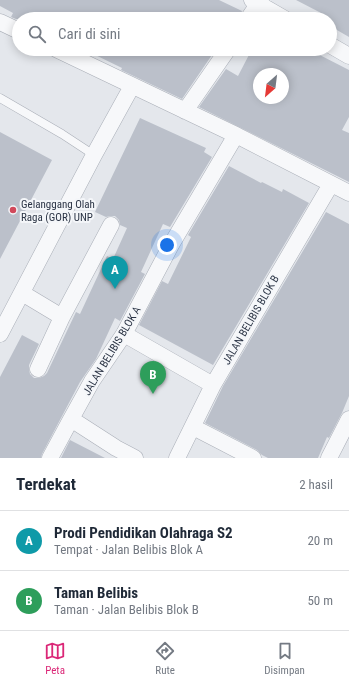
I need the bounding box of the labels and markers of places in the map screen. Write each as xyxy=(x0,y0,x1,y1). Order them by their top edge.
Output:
place label: Gelanggang Olah Raga (GOR) UNP xyxy=(21,198,95,224)
marker: Gelanggang Olah Raga (GOR) UNP xyxy=(8,205,18,215)
pin: A xyxy=(102,256,128,289)
pin: B xyxy=(140,361,166,394)

